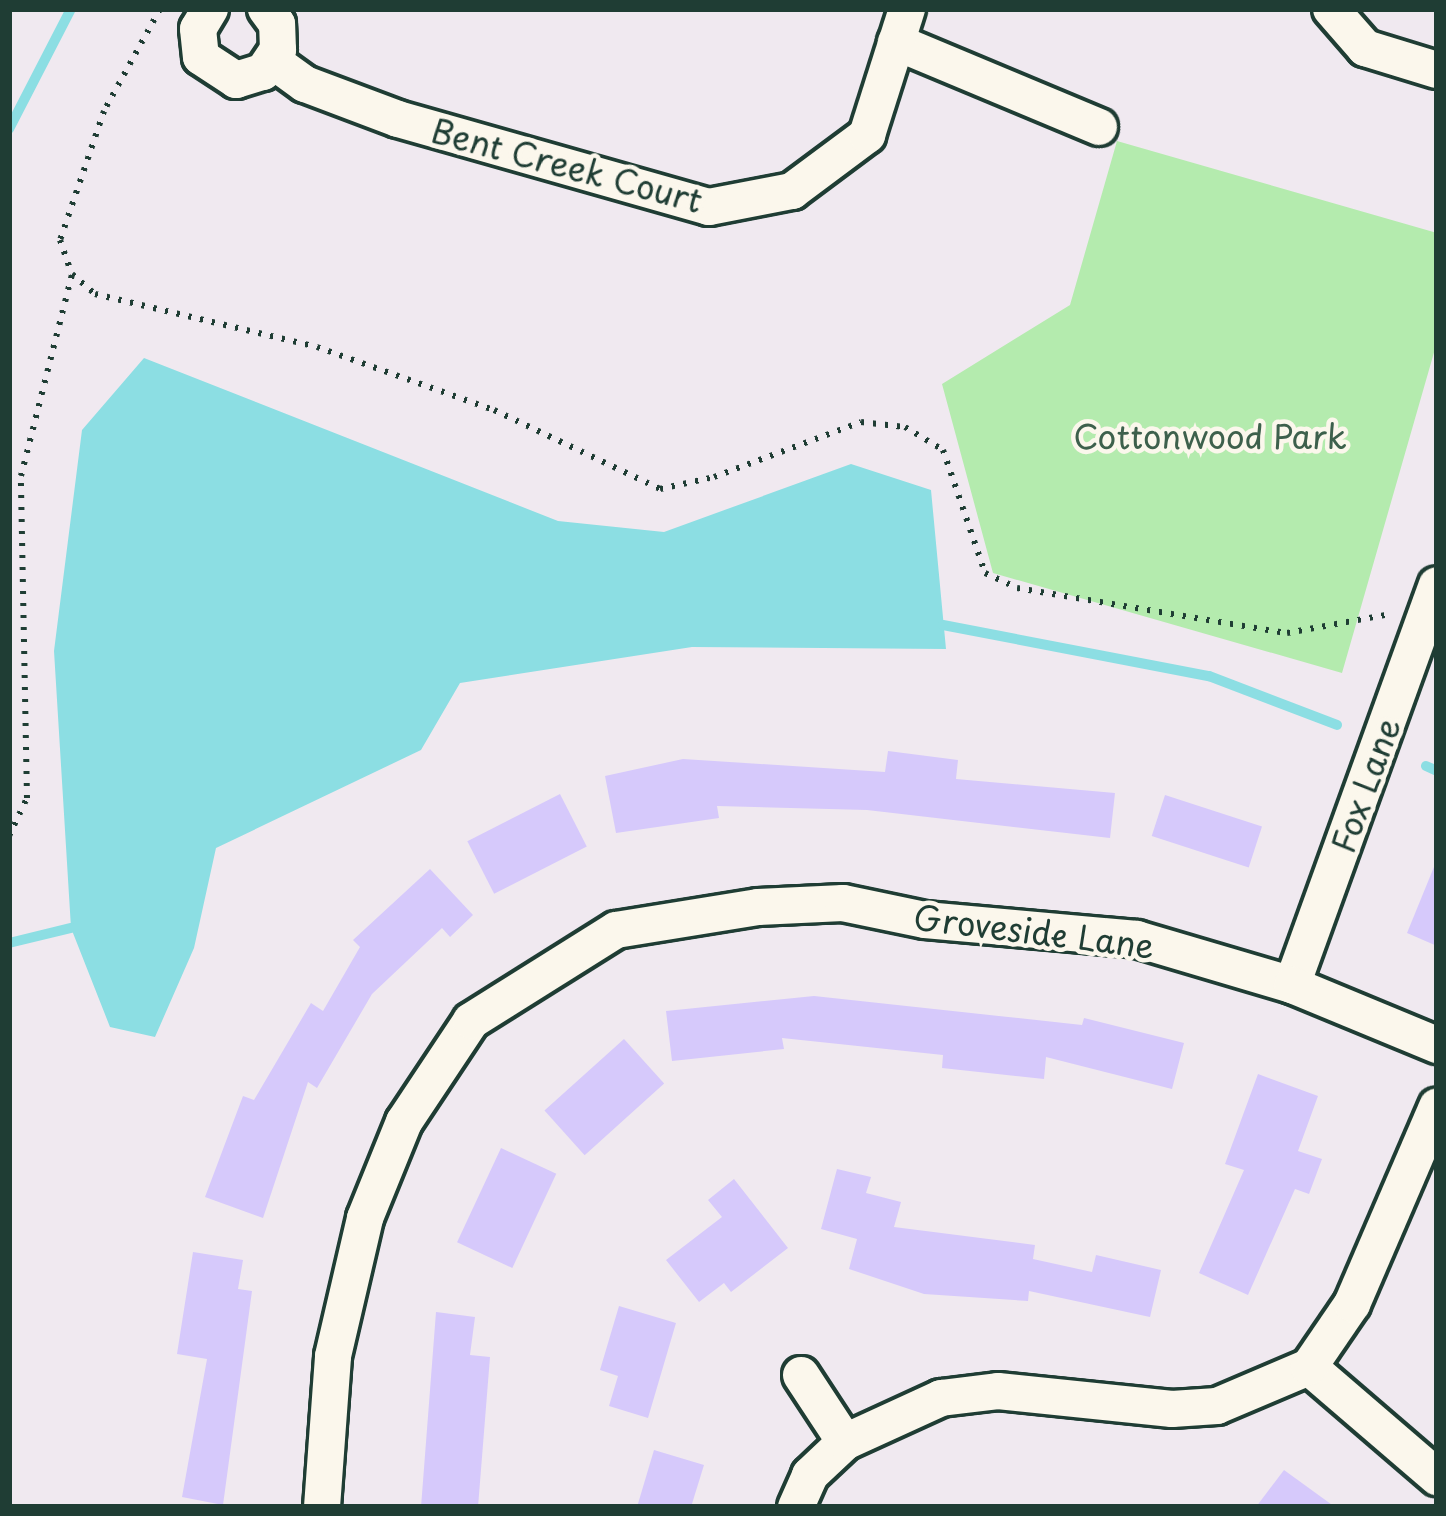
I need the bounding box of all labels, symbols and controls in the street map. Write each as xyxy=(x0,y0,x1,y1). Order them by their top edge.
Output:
street label: Bent Creek Court xyxy=(426,109,708,221)
park label: Cottonwood Park xyxy=(1072,416,1348,456)
street label: Fox Lane xyxy=(1322,712,1408,858)
street label: Groveside Lane xyxy=(911,897,1157,965)

